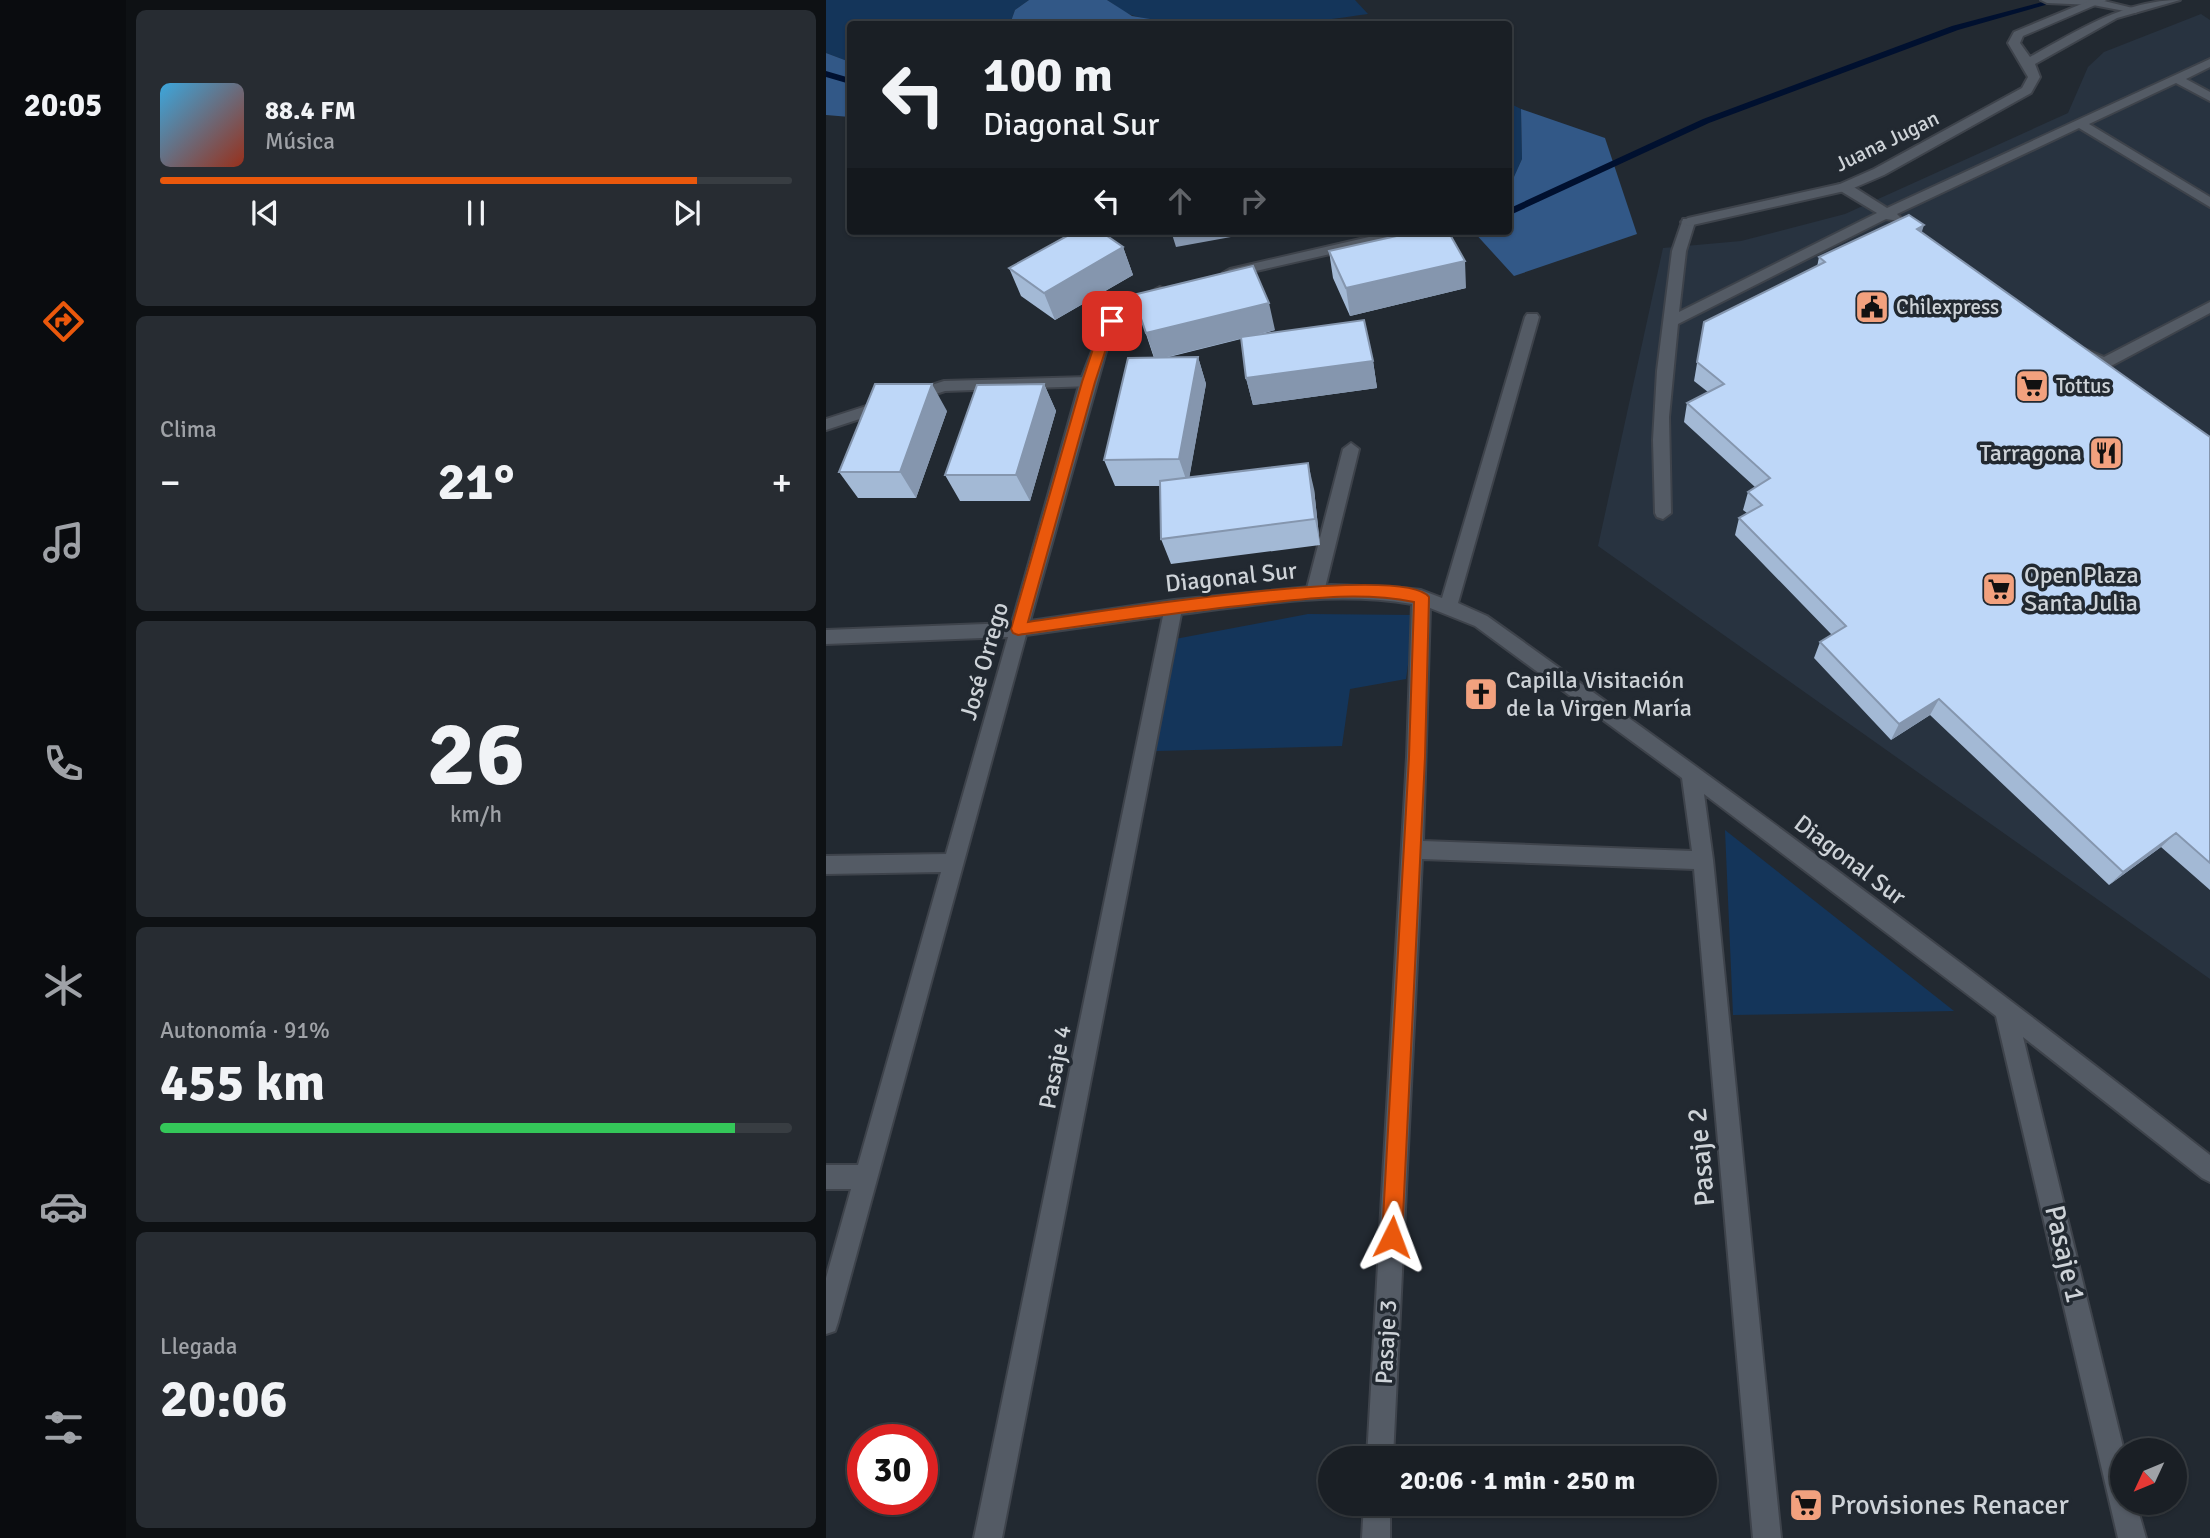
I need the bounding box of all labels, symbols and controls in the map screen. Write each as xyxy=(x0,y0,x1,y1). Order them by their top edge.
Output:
text: 100 m xyxy=(983,45,1113,105)
icon: left xyxy=(868,49,959,140)
text: 20:05 xyxy=(24,86,102,125)
text: 88.4 FM xyxy=(265,95,356,127)
text: Diagonal Sur xyxy=(983,105,1159,144)
street label: Juana Jugan xyxy=(1831,105,1943,177)
text: Música xyxy=(265,127,335,156)
icon: left xyxy=(1088,182,1126,220)
icon: ahead xyxy=(1161,182,1199,220)
icon: right xyxy=(1234,182,1272,220)
icon: previous xyxy=(246,194,284,232)
icon: pause xyxy=(457,194,495,232)
icon: next xyxy=(668,194,706,232)
public building icon: Chilexpress xyxy=(1853,288,1891,326)
pin xyxy=(1082,291,1142,351)
place label: Chilexpress xyxy=(1896,294,1999,320)
icon: directions xyxy=(39,297,88,346)
icon: arrive xyxy=(1093,302,1131,340)
supermarket icon: Tottus xyxy=(2013,367,2051,405)
place label: Tottus xyxy=(2056,373,2111,399)
text: Clima xyxy=(160,415,217,444)
restaurant icon: Tarragona xyxy=(2087,434,2125,472)
place label: Tarragona xyxy=(1980,438,2082,468)
text: 21° xyxy=(438,450,514,514)
text: − xyxy=(160,459,181,506)
text: + xyxy=(771,459,792,506)
icon: music xyxy=(39,518,88,567)
street label: Diagonal Sur xyxy=(1164,555,1298,599)
place label: Open Plaza Santa Julia xyxy=(2024,560,2139,618)
supermarket icon: Open Plaza Santa Julia xyxy=(1980,570,2018,608)
street label: José Orrego xyxy=(953,599,1015,723)
place label: Capilla Visitación de la Virgen María xyxy=(1506,665,1692,723)
church icon: Capilla Visitación de la Virgen María xyxy=(1462,675,1500,713)
text: 26 xyxy=(427,698,525,811)
icon: phone xyxy=(39,739,88,788)
text: km/h xyxy=(450,800,502,829)
street label: Diagonal Sur xyxy=(1788,808,1912,912)
icon: climate xyxy=(39,961,88,1010)
text: Autonomía · 91% xyxy=(160,1016,330,1045)
street label: Pasaje 4 xyxy=(1032,1022,1078,1112)
text: 455 km xyxy=(160,1051,325,1115)
street label: Pasaje 2 xyxy=(1680,1106,1722,1208)
icon: car xyxy=(39,1182,88,1231)
position arrow xyxy=(1355,1200,1429,1274)
street label: Pasaje 1 xyxy=(2037,1202,2093,1306)
street label: Pasaje 3 xyxy=(1369,1299,1403,1385)
text: Llegada xyxy=(160,1332,237,1361)
text: 20:06 xyxy=(160,1367,288,1431)
icon: filters xyxy=(39,1403,88,1452)
speed limit sign: 30 xyxy=(847,1424,938,1515)
north arrow xyxy=(2110,1438,2188,1516)
map controls xyxy=(2110,1438,2187,1515)
text: 20:06 · 1 min · 250 m xyxy=(1400,1465,1635,1497)
supermarket icon: Provisiones Renacer xyxy=(1787,1486,1825,1524)
place label: Provisiones Renacer xyxy=(1830,1488,2069,1522)

